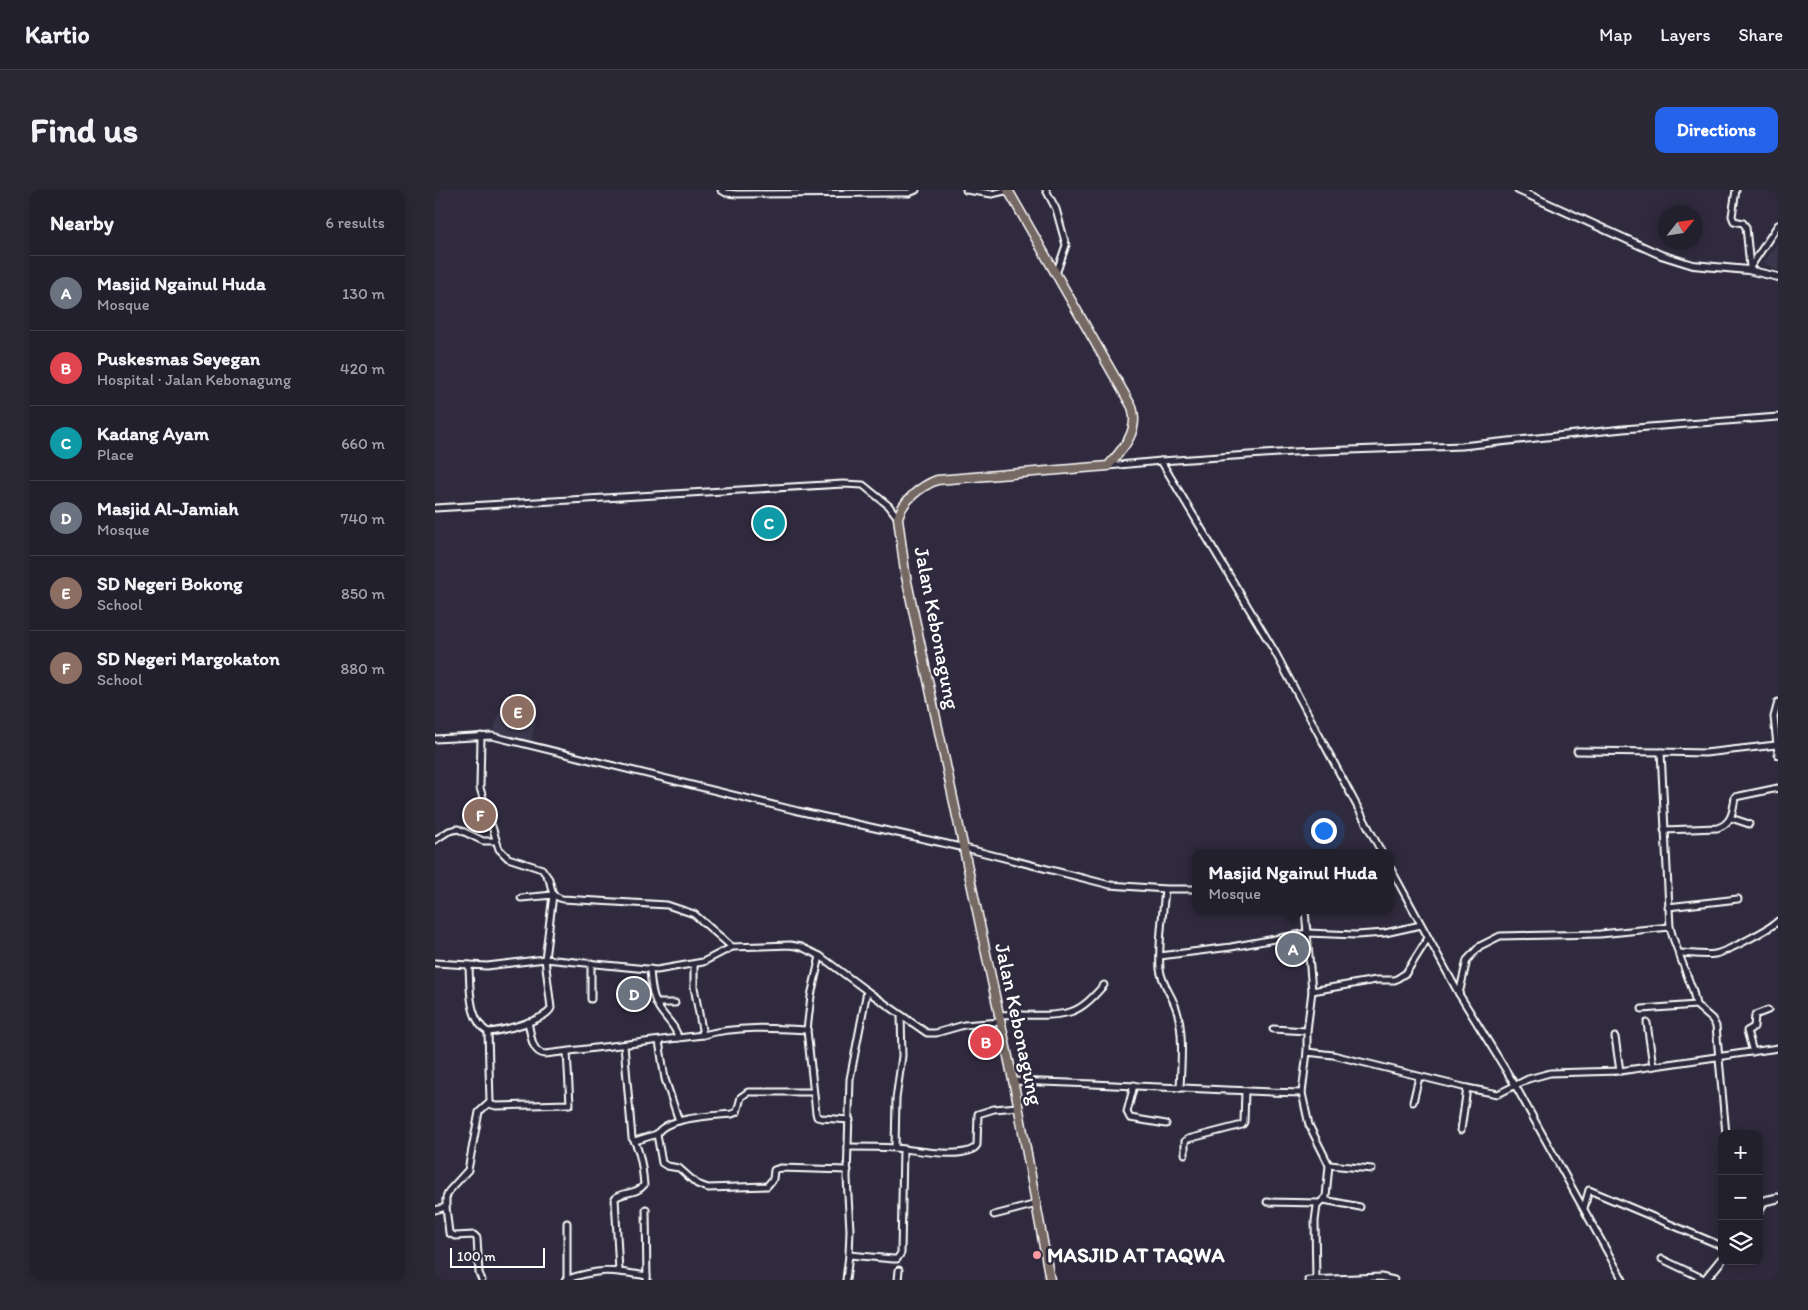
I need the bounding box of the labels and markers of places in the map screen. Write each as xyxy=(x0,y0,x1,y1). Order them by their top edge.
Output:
pin: C xyxy=(753,504,785,542)
pin: E xyxy=(502,693,534,731)
pin: F xyxy=(464,796,496,834)
pin: A xyxy=(1277,930,1309,968)
pin: D xyxy=(618,975,650,1013)
pin: B xyxy=(970,1023,1002,1061)
place label: MASJID AT TAQWA xyxy=(1047,1242,1225,1267)
marker: MASJID AT TAQWA xyxy=(1031,1249,1043,1261)

